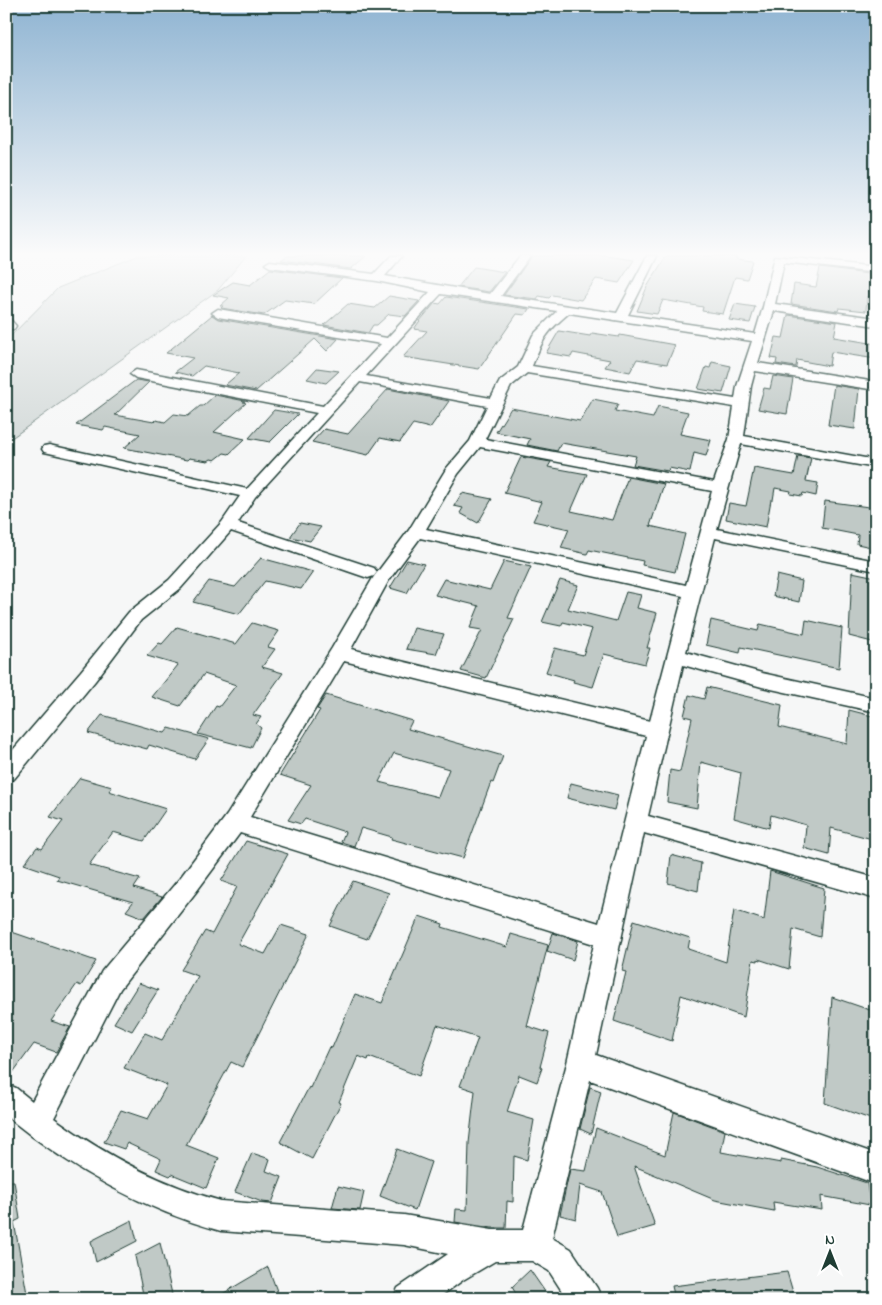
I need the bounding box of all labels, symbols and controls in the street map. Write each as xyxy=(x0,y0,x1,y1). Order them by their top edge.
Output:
north arrow xyxy=(804,1228,854,1278)
text: N xyxy=(825,1230,835,1251)

